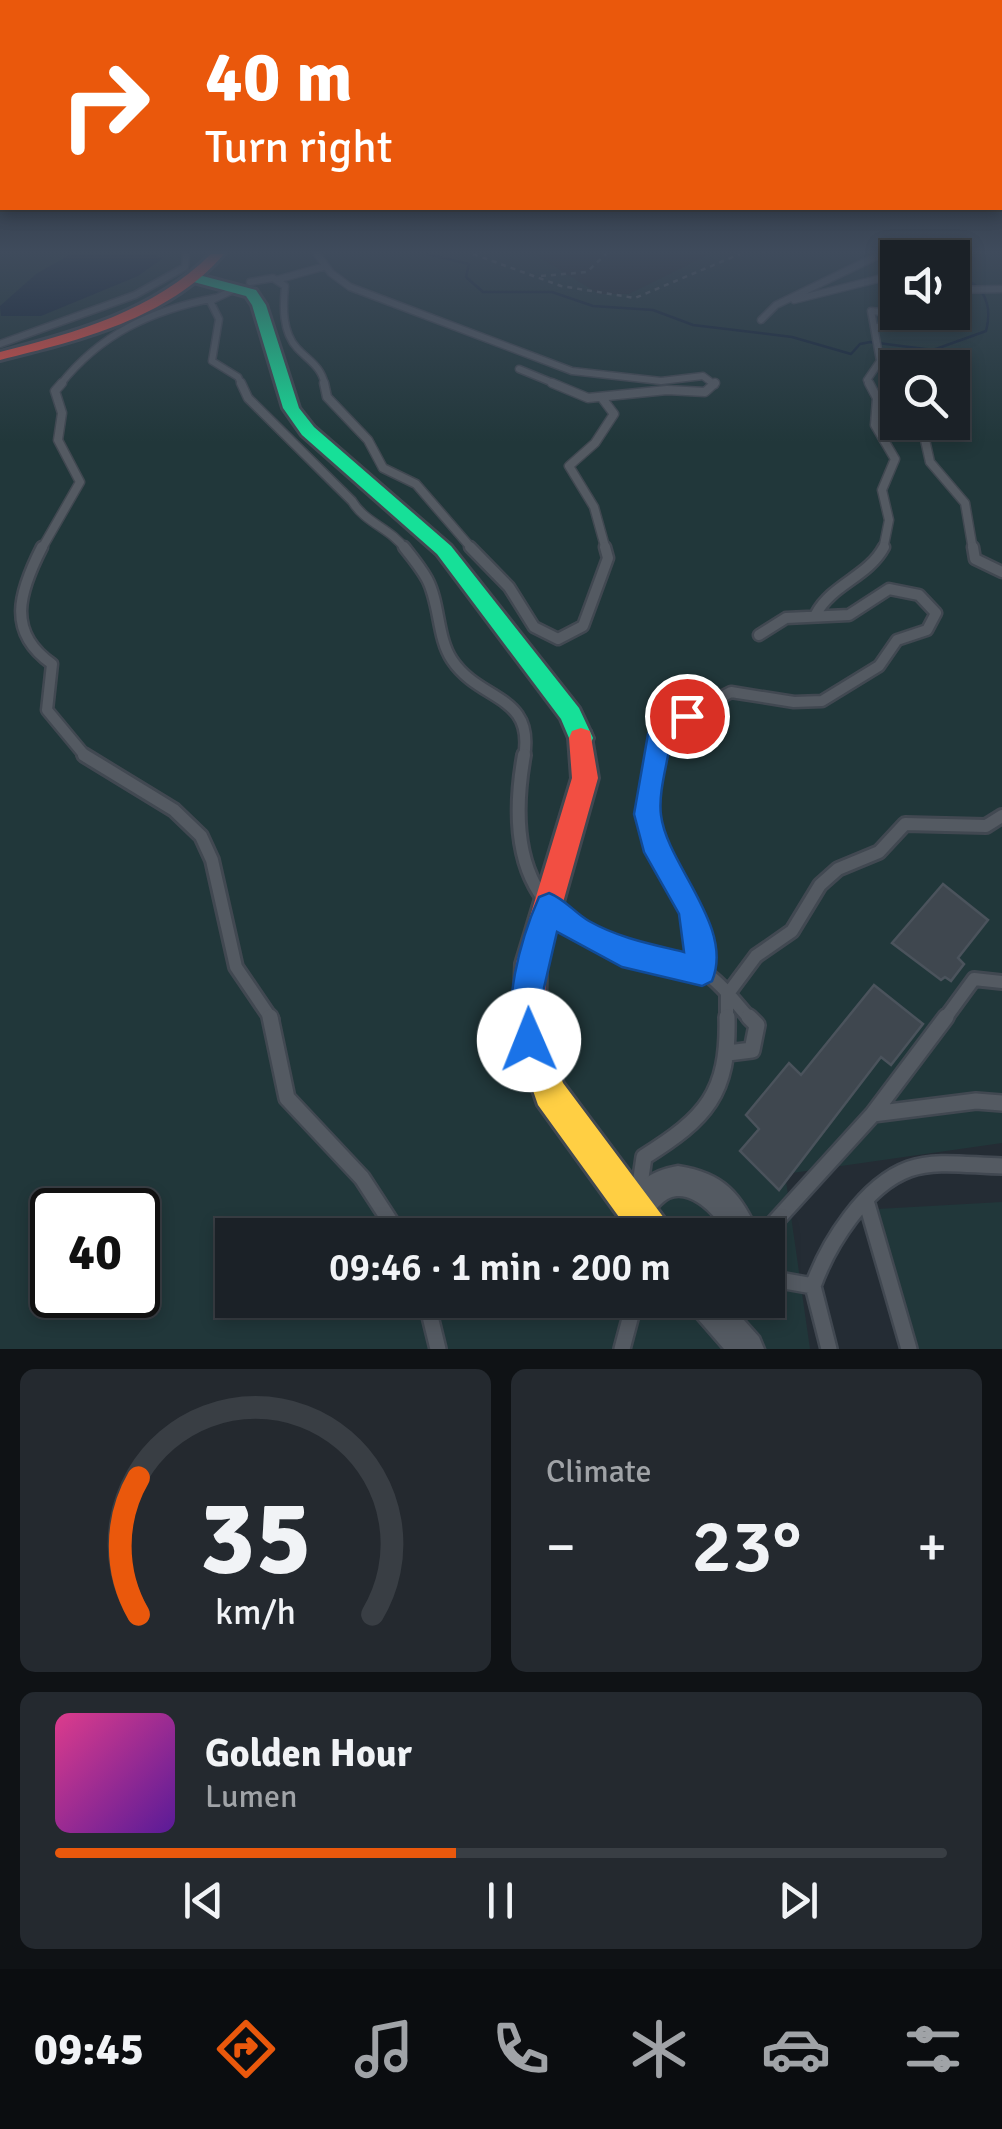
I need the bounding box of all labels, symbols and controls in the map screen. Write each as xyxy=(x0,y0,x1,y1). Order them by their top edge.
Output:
text: 40 m xyxy=(205,34,353,120)
icon: right xyxy=(40,40,170,170)
text: Turn right xyxy=(205,120,393,175)
map controls xyxy=(880,240,970,440)
button: sound xyxy=(880,240,970,330)
button: search xyxy=(880,350,970,440)
pin xyxy=(645,674,730,759)
icon: arrive xyxy=(660,689,715,744)
position arrow xyxy=(477,988,581,1092)
speed limit sign: 40 xyxy=(30,1188,160,1318)
text: 09:46 · 1 min · 200 m xyxy=(329,1244,671,1291)
text: Climate xyxy=(546,1452,652,1491)
text: 35 xyxy=(199,1474,312,1602)
text: 23° xyxy=(692,1500,801,1593)
text: − xyxy=(546,1513,576,1581)
text: + xyxy=(917,1513,947,1581)
text: km/h xyxy=(215,1590,296,1634)
text: Golden Hour xyxy=(205,1730,412,1777)
text: Lumen xyxy=(205,1777,297,1816)
icon: previous xyxy=(176,1873,231,1928)
icon: pause xyxy=(473,1873,528,1928)
icon: next xyxy=(771,1873,826,1928)
icon: directions xyxy=(211,2014,281,2084)
icon: music xyxy=(349,2014,419,2084)
icon: phone xyxy=(486,2014,556,2084)
icon: climate xyxy=(624,2014,694,2084)
icon: car xyxy=(761,2014,831,2084)
icon: filters xyxy=(898,2014,968,2084)
text: 09:45 xyxy=(34,2022,144,2077)

